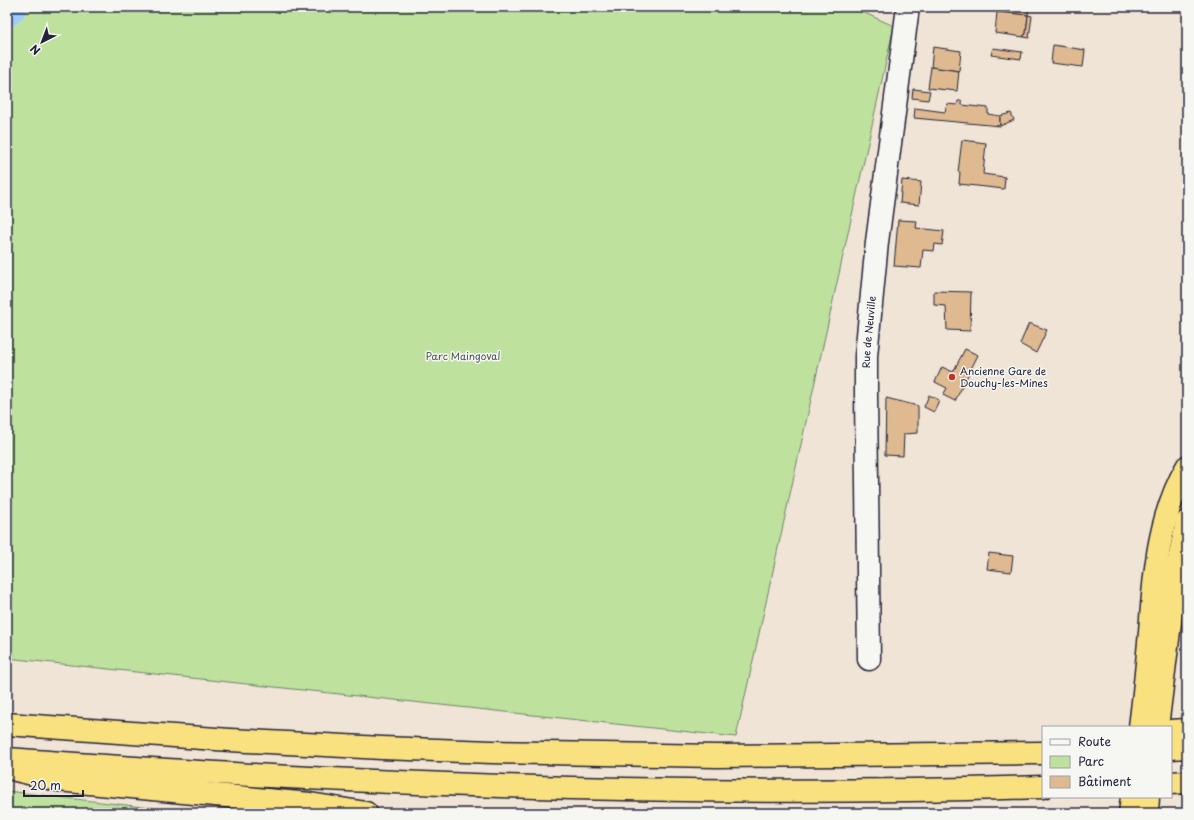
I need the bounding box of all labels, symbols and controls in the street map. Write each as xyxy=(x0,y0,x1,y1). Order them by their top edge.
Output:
north arrow xyxy=(22,22,62,62)
text: N xyxy=(26,40,44,59)
street label: Rue de Neuville xyxy=(858,295,879,368)
park label: Parc Maingoval xyxy=(426,348,501,363)
place label: Ancienne Gare de Douchy-les-Mines xyxy=(960,363,1048,391)
marker: Ancienne Gare de Douchy-les-Mines xyxy=(947,372,957,382)
legend xyxy=(1042,726,1172,798)
text: Route xyxy=(1078,732,1111,750)
text: Parc xyxy=(1078,752,1104,770)
scale bar xyxy=(24,772,83,798)
text: Bâtiment xyxy=(1078,772,1131,790)
text: 20 m xyxy=(30,776,61,794)

